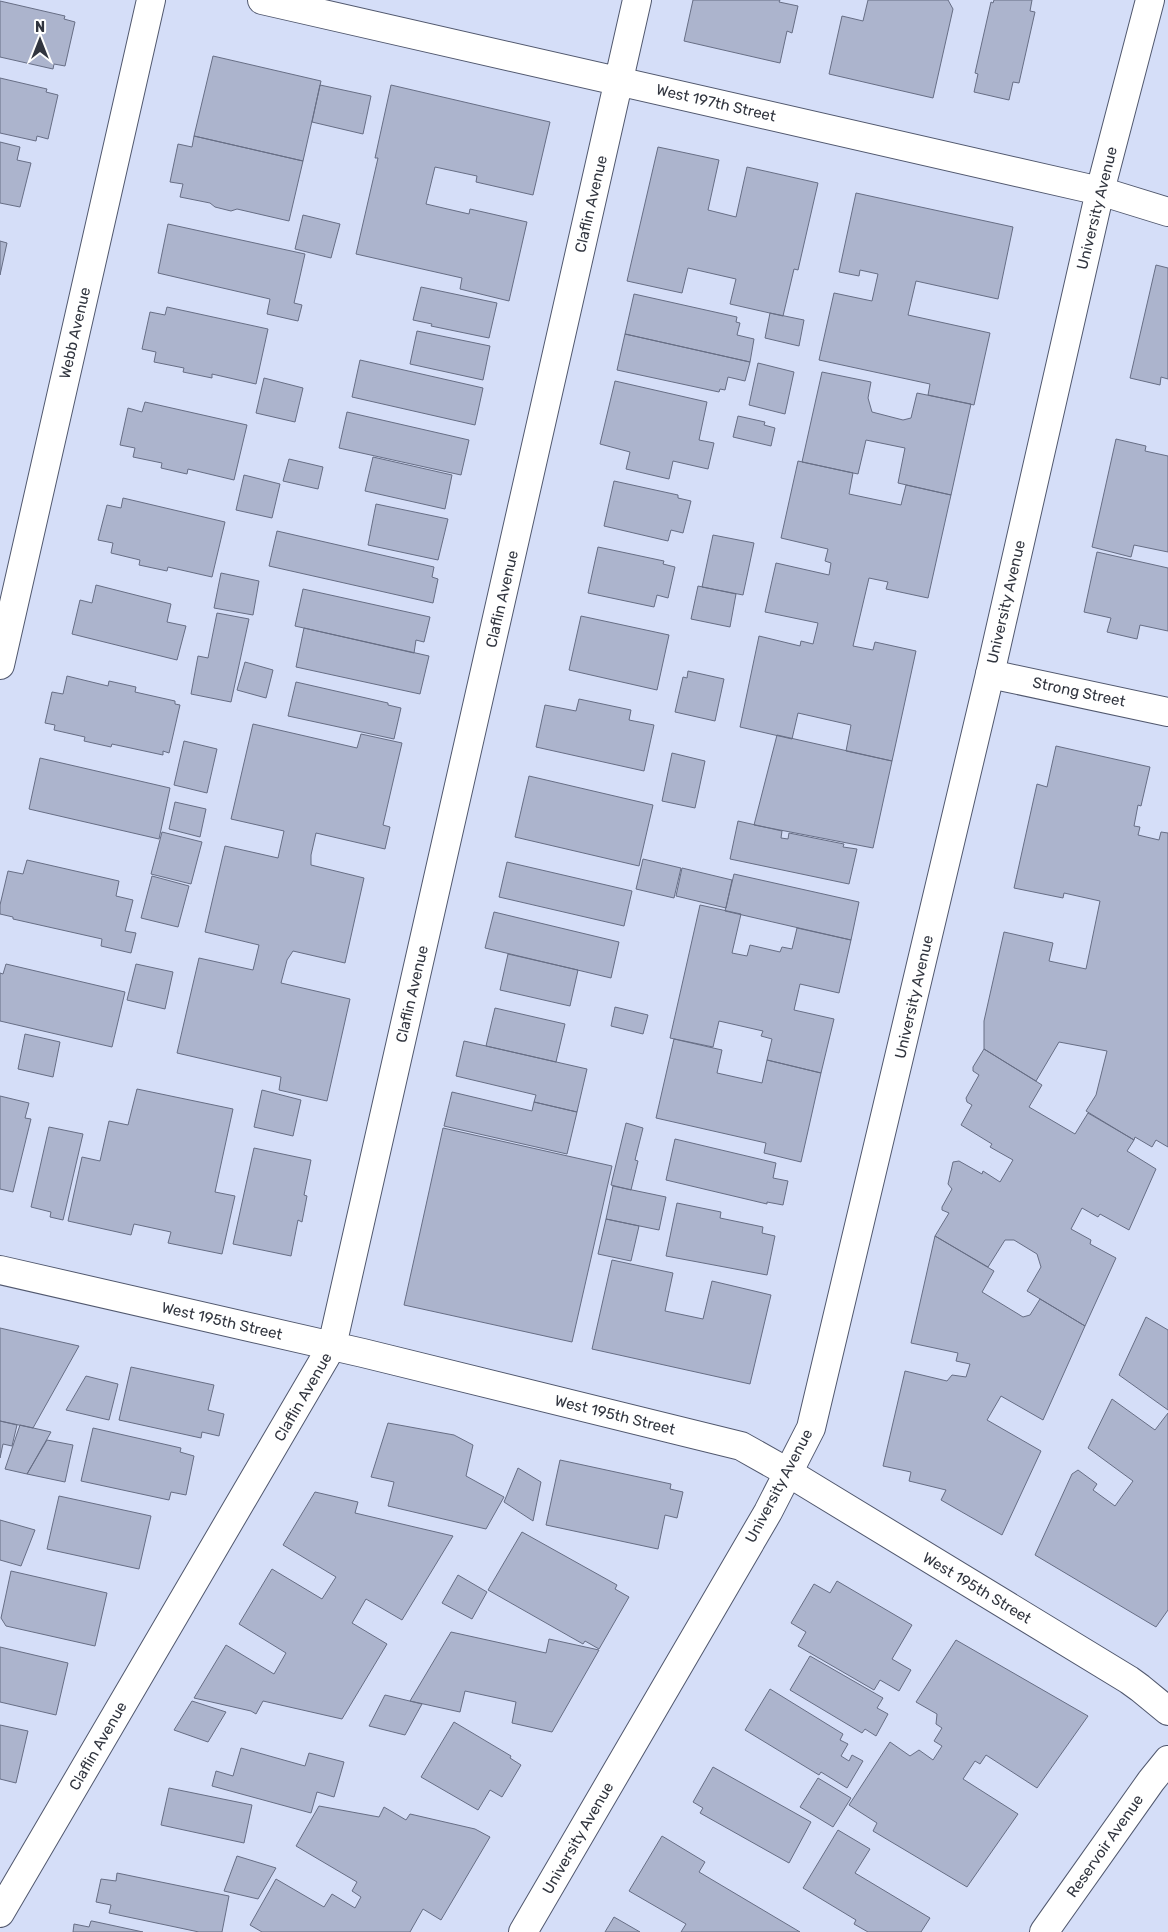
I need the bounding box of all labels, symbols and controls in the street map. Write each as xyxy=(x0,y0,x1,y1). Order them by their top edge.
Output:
north arrow xyxy=(15,15,65,65)
text: N xyxy=(35,19,45,36)
street label: West 197th Street xyxy=(654,80,778,126)
street label: University Avenue xyxy=(1073,145,1121,271)
street label: Claflin Avenue xyxy=(571,154,611,254)
street label: Webb Avenue xyxy=(56,285,94,381)
street label: University Avenue xyxy=(983,538,1029,666)
street label: Claflin Avenue xyxy=(482,549,522,649)
street label: Strong Street xyxy=(1031,673,1127,711)
street label: University Avenue xyxy=(891,933,937,1061)
street label: Claflin Avenue xyxy=(392,944,432,1044)
street label: West 195th Street xyxy=(160,1298,284,1344)
street label: Claflin Avenue xyxy=(270,1349,336,1445)
street label: West 195th Street xyxy=(553,1391,677,1439)
street label: University Avenue xyxy=(741,1426,817,1546)
street label: West 195th Street xyxy=(919,1548,1035,1628)
street label: Claflin Avenue xyxy=(65,1698,131,1794)
street label: University Avenue xyxy=(539,1779,617,1897)
street label: Reservoir Avenue xyxy=(1063,1791,1147,1901)

